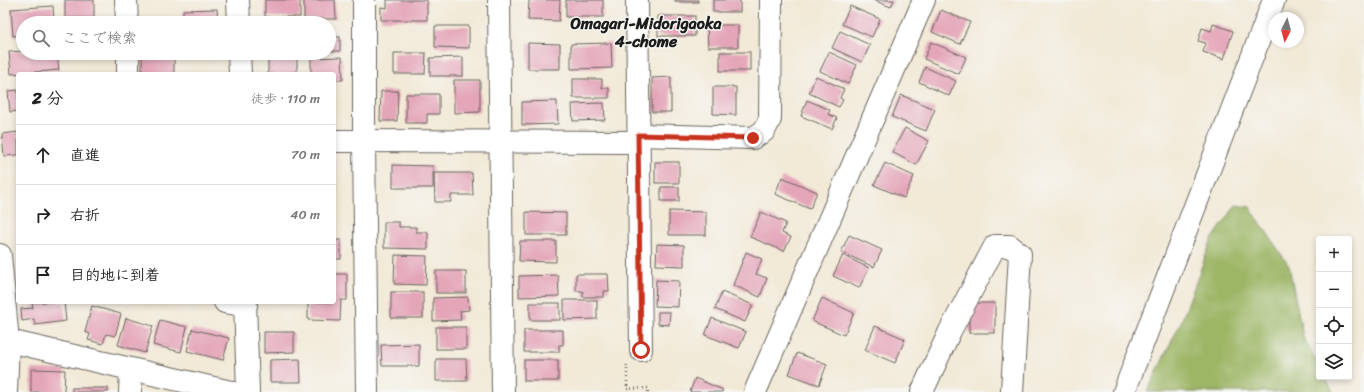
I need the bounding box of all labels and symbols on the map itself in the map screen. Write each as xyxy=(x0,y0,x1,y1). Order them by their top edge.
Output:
district label: Omagari-Midorigaoka 4-chome xyxy=(570,9,722,56)
north arrow xyxy=(1268,12,1304,48)
route end xyxy=(744,129,762,147)
route start xyxy=(632,341,650,359)

